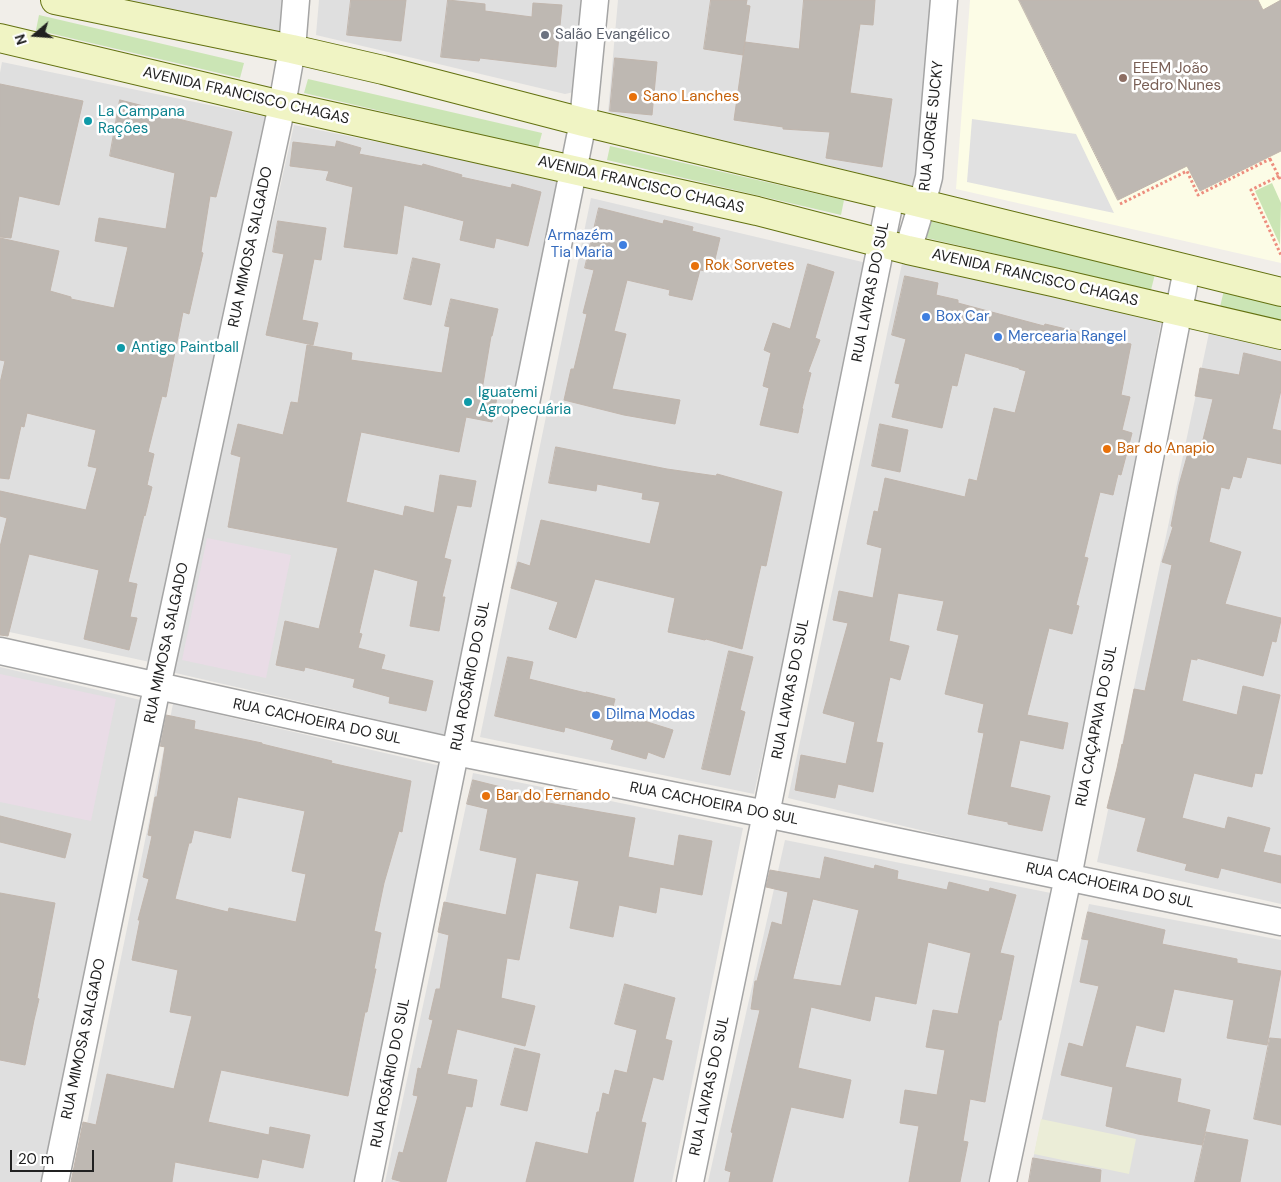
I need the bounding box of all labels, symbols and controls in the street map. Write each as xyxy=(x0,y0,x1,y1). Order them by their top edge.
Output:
north arrow xyxy=(10,10,60,60)
place label: Salão Evangélico xyxy=(555,26,670,44)
marker: Salão Evangélico xyxy=(539,29,551,41)
text: N xyxy=(11,32,31,47)
street label: RUA JORGE SUCKY xyxy=(916,60,948,192)
place label: EEEM João Pedro Nunes xyxy=(1133,60,1221,95)
street label: AVENIDA FRANCISCO CHAGAS xyxy=(141,63,351,129)
marker: EEEM João Pedro Nunes xyxy=(1117,72,1129,84)
place label: Sano Lanches xyxy=(643,88,739,106)
marker: Sano Lanches xyxy=(627,91,639,103)
place label: La Campana Rações xyxy=(98,103,185,138)
marker: La Campana Rações xyxy=(82,115,94,127)
street label: AVENIDA FRANCISCO CHAGAS xyxy=(536,152,746,218)
street label: RUA MIMOSA SALGADO xyxy=(225,165,277,329)
street label: RUA LAVRAS DO SUL xyxy=(849,220,893,364)
place label: Armazém Tia Maria xyxy=(547,227,613,262)
marker: Armazém Tia Maria xyxy=(617,239,629,251)
street label: AVENIDA FRANCISCO CHAGAS xyxy=(930,245,1140,311)
place label: Rok Sorvetes xyxy=(705,257,795,275)
marker: Rok Sorvetes xyxy=(689,260,701,272)
place label: Box Car xyxy=(936,308,990,326)
marker: Box Car xyxy=(920,311,932,323)
place label: Mercearia Rangel xyxy=(1008,328,1126,346)
marker: Mercearia Rangel xyxy=(992,331,1004,343)
place label: Antigo Paintball xyxy=(131,339,239,357)
marker: Antigo Paintball xyxy=(115,342,127,354)
place label: Iguatemi Agropecuária xyxy=(478,384,571,419)
marker: Iguatemi Agropecuária xyxy=(462,396,474,408)
place label: Bar do Anapio xyxy=(1117,440,1215,458)
marker: Bar do Anapio xyxy=(1101,443,1113,455)
street label: RUA MIMOSA SALGADO xyxy=(141,561,193,725)
street label: RUA ROSÁRIO DO SUL xyxy=(448,600,494,752)
street label: RUA LAVRAS DO SUL xyxy=(769,617,813,761)
street label: RUA CAÇAPAVA DO SUL xyxy=(1073,644,1121,808)
street label: RUA CACHOEIRA DO SUL xyxy=(231,695,403,749)
place label: Dilma Modas xyxy=(606,706,695,724)
marker: Dilma Modas xyxy=(590,709,602,721)
street label: RUA CACHOEIRA DO SUL xyxy=(628,779,800,829)
place label: Bar do Fernando xyxy=(496,787,610,805)
marker: Bar do Fernando xyxy=(480,790,492,802)
street label: RUA CACHOEIRA DO SUL xyxy=(1024,859,1196,913)
street label: RUA MIMOSA SALGADO xyxy=(58,957,110,1121)
street label: RUA ROSÁRIO DO SUL xyxy=(368,997,414,1149)
street label: RUA LAVRAS DO SUL xyxy=(686,1014,734,1158)
scale bar xyxy=(12,1140,96,1172)
text: 20 m xyxy=(18,1149,54,1169)

